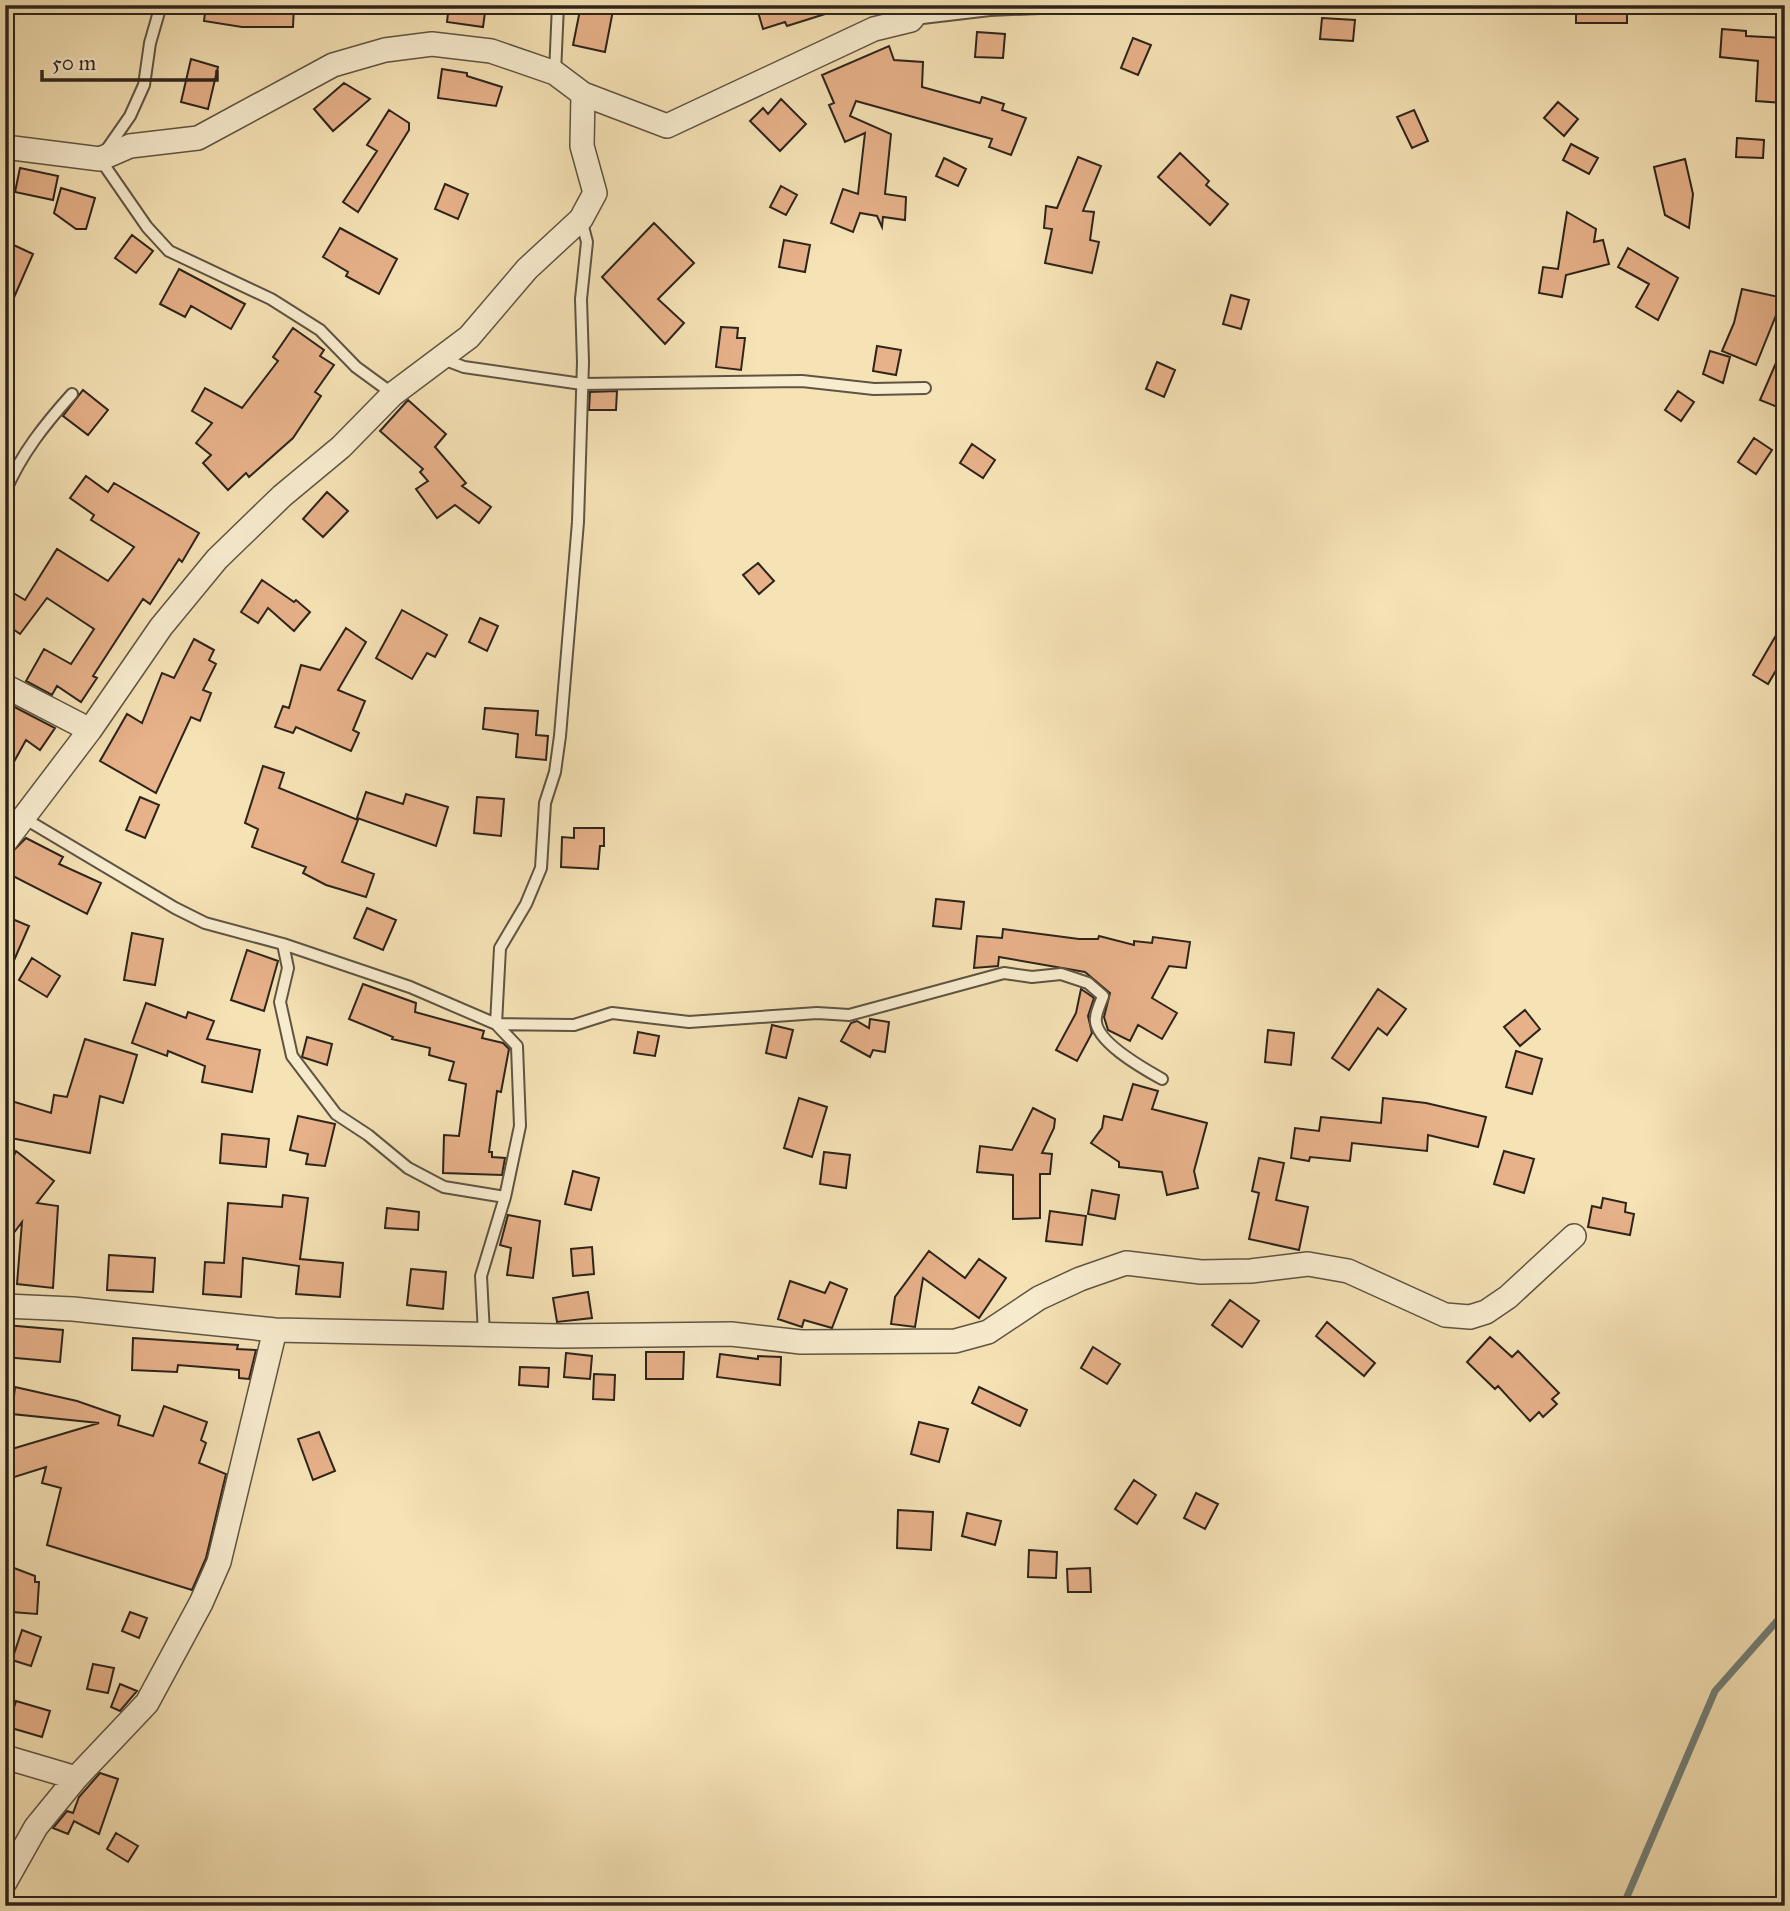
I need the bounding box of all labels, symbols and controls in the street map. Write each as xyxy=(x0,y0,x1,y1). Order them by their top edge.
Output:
scale bar xyxy=(42,38,217,82)
text: 50 m xyxy=(52,50,97,76)

